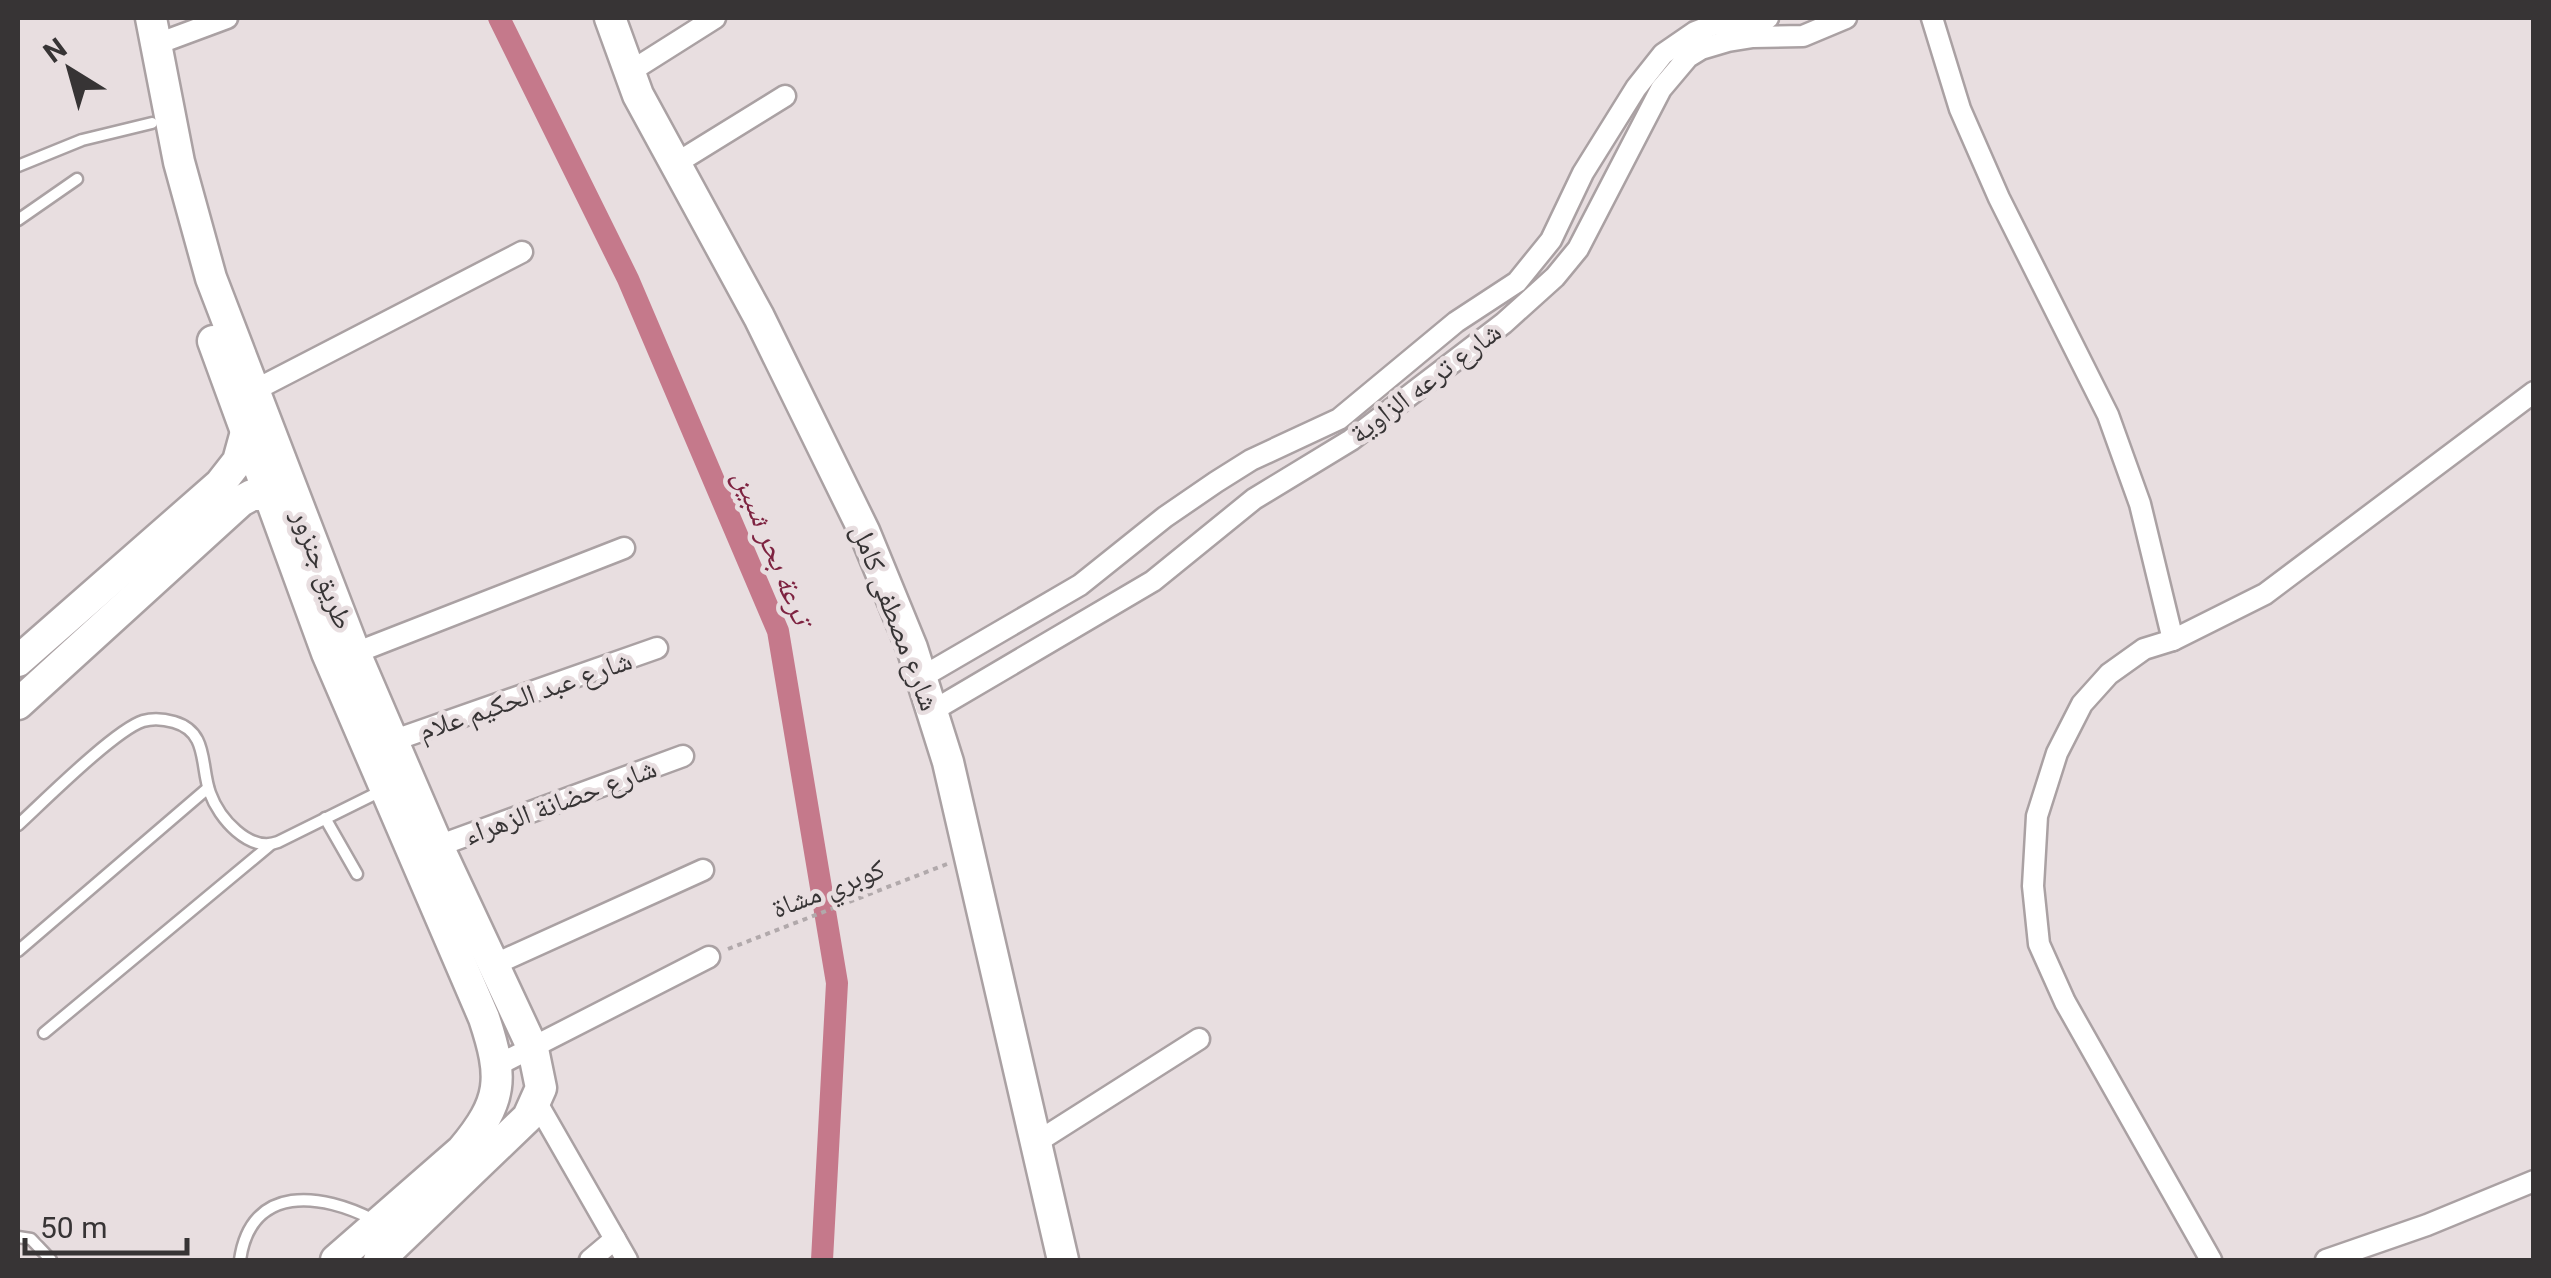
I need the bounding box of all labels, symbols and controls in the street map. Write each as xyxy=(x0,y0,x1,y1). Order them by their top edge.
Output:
north arrow xyxy=(20,20,120,120)
text: N xyxy=(37,31,73,70)
street label: شارع ترعه الزاوية xyxy=(1343,315,1508,451)
water label: ترعة بحر شبين xyxy=(726,465,823,635)
street label: طريق جنزور xyxy=(283,504,360,634)
street label: شارع مصطفى كامل xyxy=(844,519,946,716)
street label: شارع عبد الحكيم علام xyxy=(414,643,637,749)
street label: شارع حضانة الزهراء xyxy=(459,751,661,853)
street label: كوبري مشاة xyxy=(767,852,892,931)
scale bar xyxy=(25,1193,188,1255)
text: 50 m xyxy=(40,1210,107,1245)

